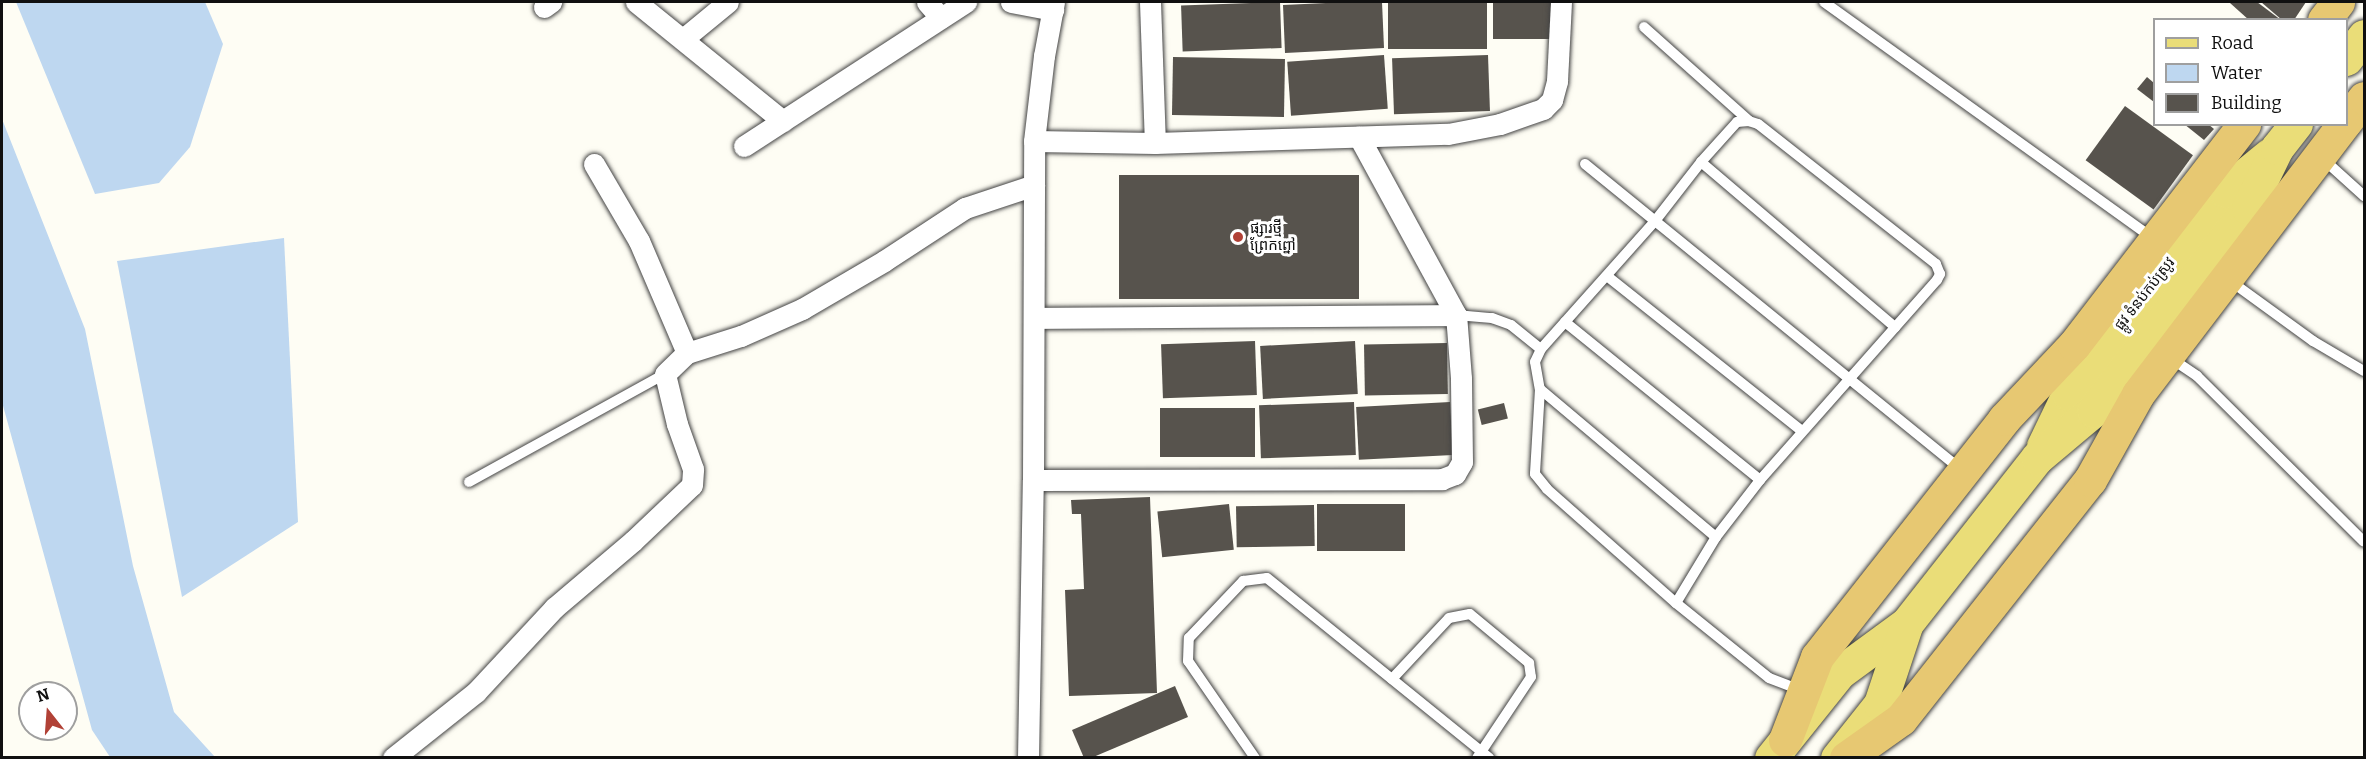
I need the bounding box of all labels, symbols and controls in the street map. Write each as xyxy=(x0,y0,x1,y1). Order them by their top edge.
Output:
legend xyxy=(2153,18,2348,126)
text: Road xyxy=(2211,32,2253,54)
text: Water xyxy=(2211,62,2262,84)
text: Building xyxy=(2211,92,2282,114)
place label: ផ្សារថ្មី ព្រែកព្នៅ xyxy=(1250,219,1296,254)
marker: ផ្សារថ្មី ព្រែកព្នៅ xyxy=(1231,230,1245,244)
street label: ផ្លូវ ទំនប់កប់ស្រូវ xyxy=(2111,254,2179,334)
north arrow xyxy=(18,681,78,741)
text: N xyxy=(34,684,52,706)

